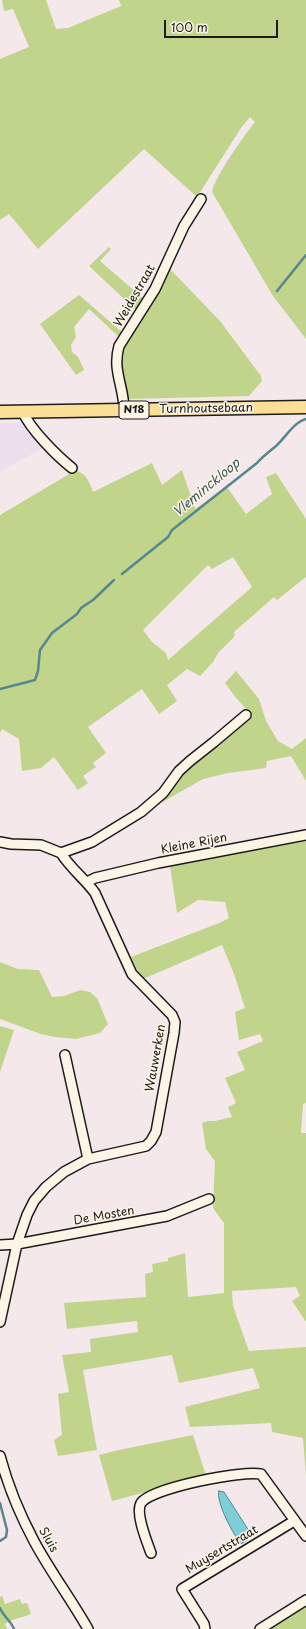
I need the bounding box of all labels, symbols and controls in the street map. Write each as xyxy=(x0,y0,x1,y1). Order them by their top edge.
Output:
scale bar xyxy=(166,12,280,38)
text: 100 m xyxy=(171,18,208,36)
street label: Weidestraat xyxy=(111,262,159,330)
road number: N18 xyxy=(119,401,149,419)
street label: Turnhoutsebaan xyxy=(159,401,253,417)
water label: Vleminckloop xyxy=(171,456,243,520)
street label: Kleine Rijen xyxy=(160,831,228,857)
street label: Wauwerken xyxy=(143,1023,169,1093)
street label: De Mosten xyxy=(72,1204,136,1228)
street label: Muysertstraat xyxy=(183,1523,261,1577)
street label: Sluis xyxy=(35,1525,61,1555)

